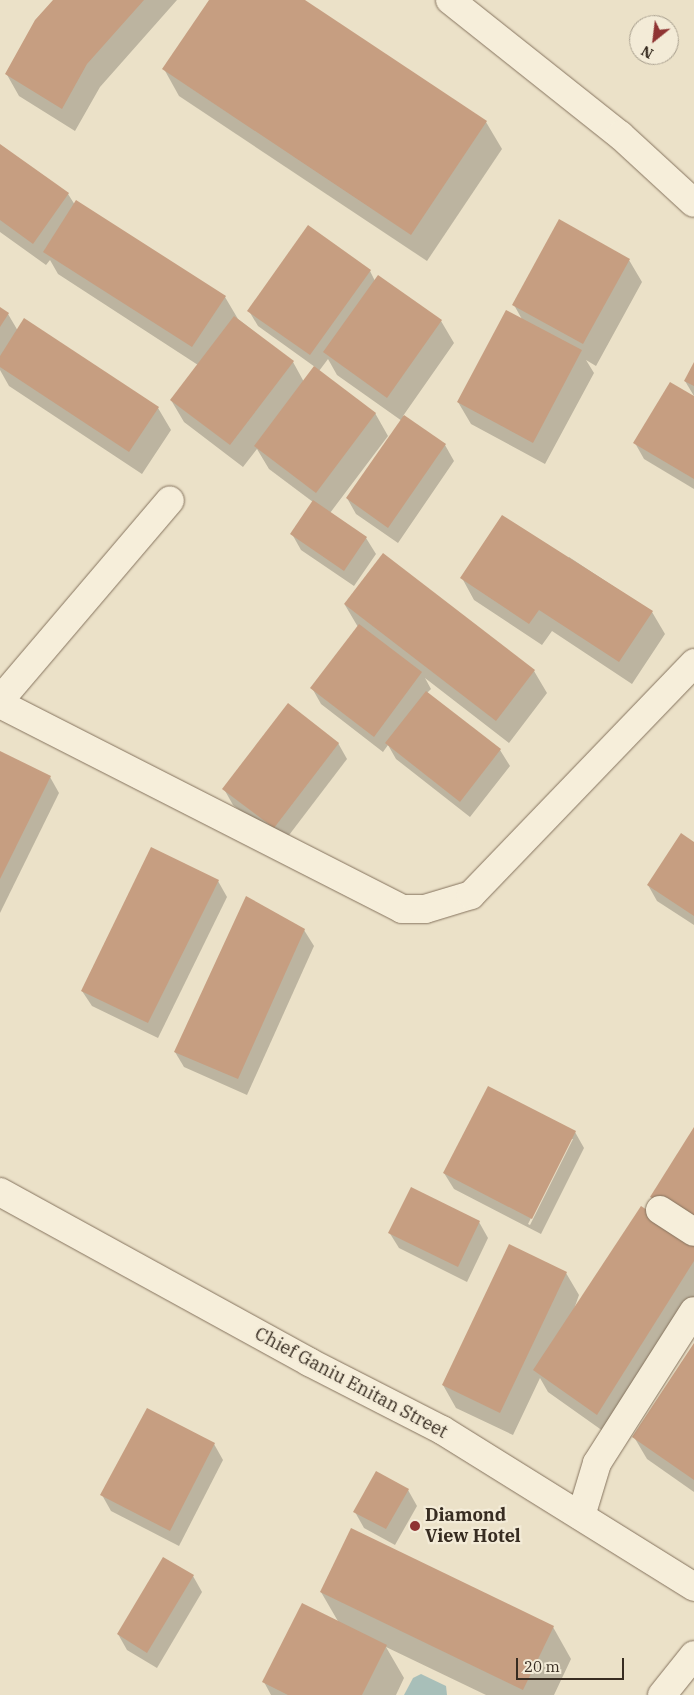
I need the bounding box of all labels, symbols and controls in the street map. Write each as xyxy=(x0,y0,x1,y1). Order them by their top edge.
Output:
north arrow xyxy=(629,15,679,65)
text: N xyxy=(638,42,656,63)
street label: Chief Ganiu Enitan Street xyxy=(251,1323,451,1443)
place label: Diamond View Hotel xyxy=(425,1505,521,1548)
marker: Diamond View Hotel xyxy=(409,1520,421,1532)
scale bar xyxy=(519,1648,626,1680)
text: 20 m xyxy=(524,1657,560,1676)

